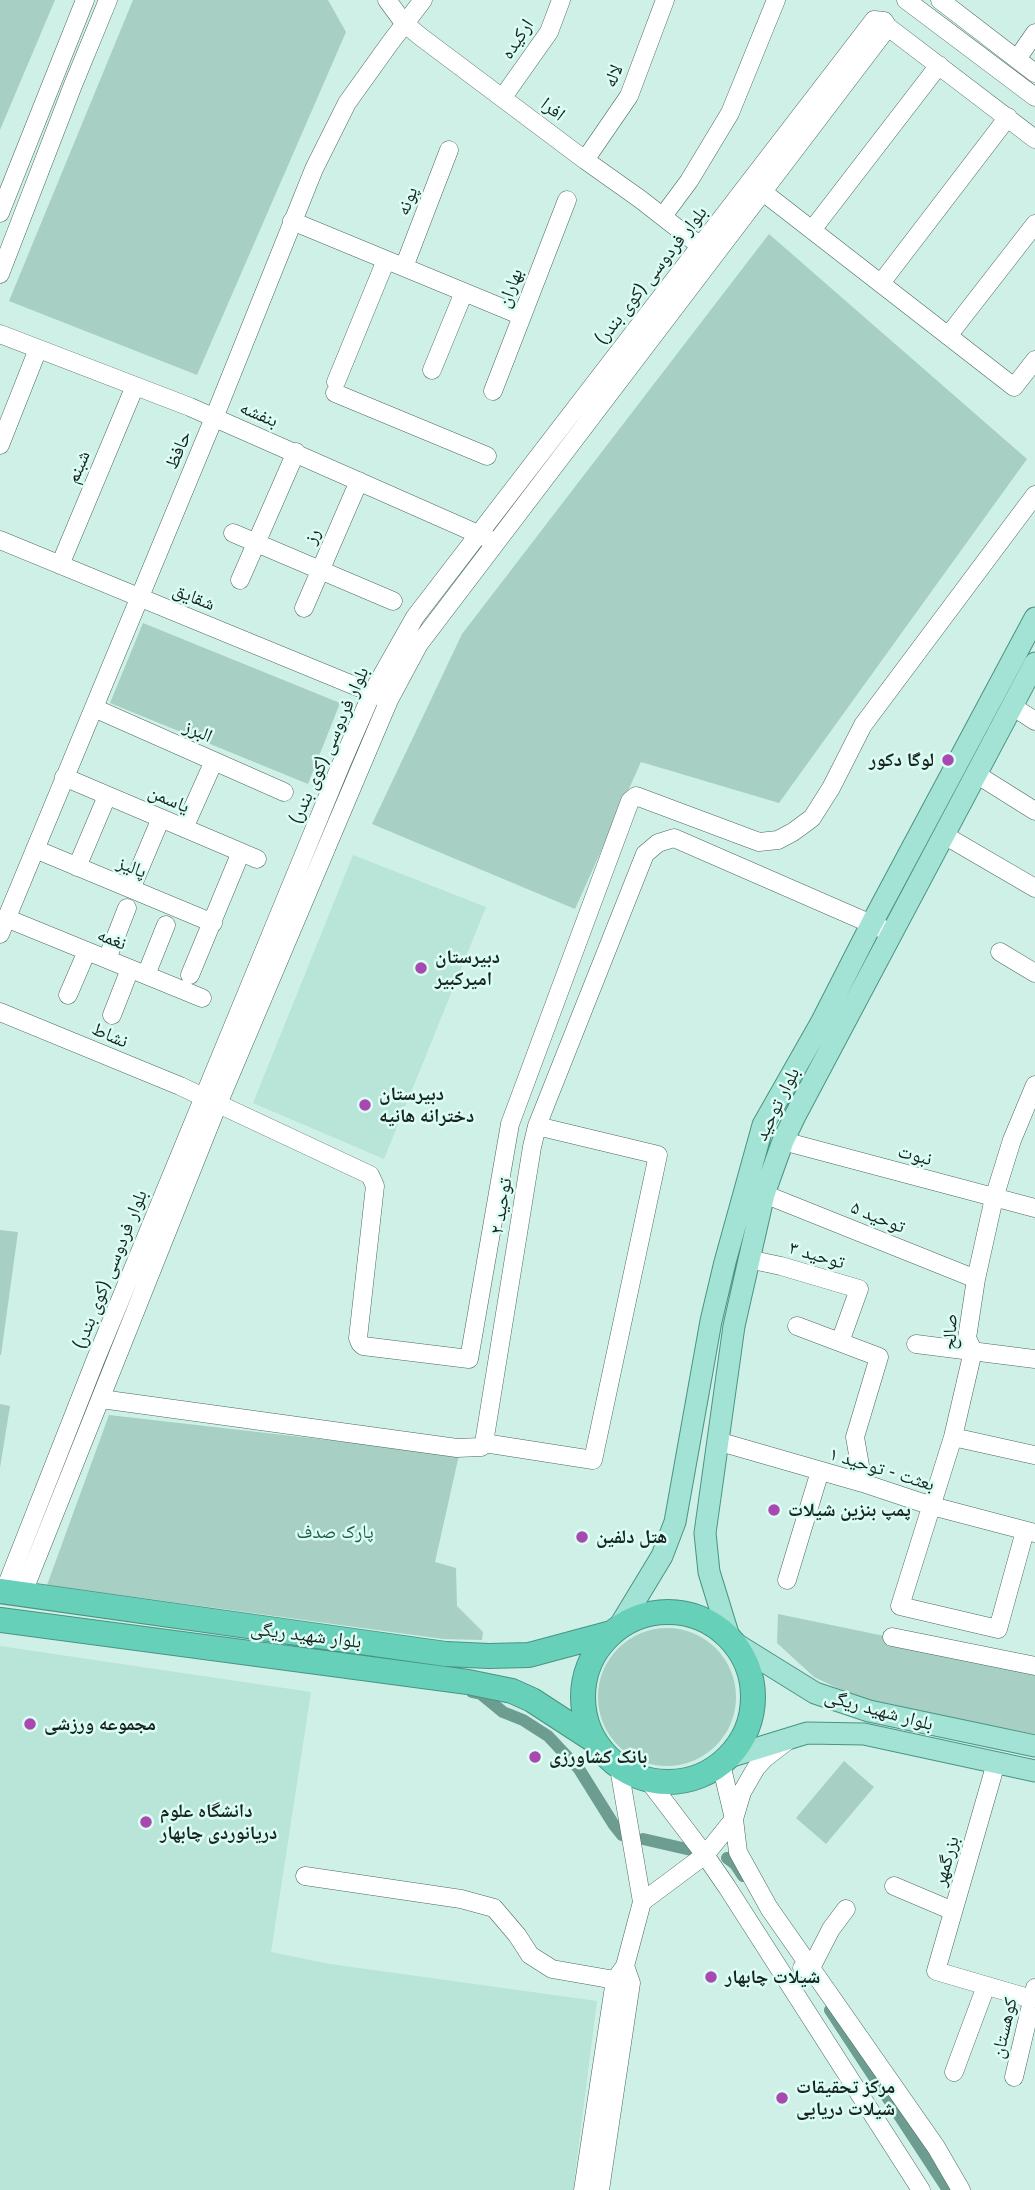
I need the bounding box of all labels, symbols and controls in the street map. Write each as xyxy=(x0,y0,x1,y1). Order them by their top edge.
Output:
street label: ارکیده xyxy=(496,15,538,63)
street label: لاله xyxy=(598,61,628,91)
street label: افرا xyxy=(536,92,570,126)
street label: پونه xyxy=(391,183,423,219)
street label: بلوار فردوسی (کوی بندر) xyxy=(590,201,712,349)
street label: بهاران xyxy=(492,265,528,311)
street label: بنفشه xyxy=(236,396,282,432)
street label: حافظ xyxy=(160,427,196,473)
street label: شبنم xyxy=(61,447,95,487)
street label: رز xyxy=(299,525,325,547)
street label: شقایق xyxy=(170,578,218,616)
street label: بلوار فردوسی (کوی بندر) xyxy=(284,663,374,827)
street label: البرز xyxy=(180,715,216,747)
place label: لوگا دکور xyxy=(869,749,934,771)
marker: لوگا دکور xyxy=(940,752,956,768)
street label: یاسمن xyxy=(145,780,193,818)
street label: پالیز xyxy=(114,851,150,883)
street label: نغمه xyxy=(94,923,130,955)
place label: دبیرستان امیرکبیر xyxy=(435,946,500,990)
marker: دبیرستان امیرکبیر xyxy=(413,960,429,976)
street label: نشاط xyxy=(88,1017,132,1053)
street label: بلوار توحید xyxy=(749,1064,805,1144)
place label: دبیرستان دخترانه هانیه xyxy=(379,1083,474,1127)
marker: دبیرستان دخترانه هانیه xyxy=(357,1097,373,1113)
street label: نبوت xyxy=(895,1140,935,1170)
street label: توحید ۲ xyxy=(485,1176,517,1236)
street label: بلوار فردوسی (کوی بندر) xyxy=(68,1186,152,1352)
street label: توحید ۵ xyxy=(847,1196,909,1238)
street label: توحید ۳ xyxy=(787,1236,847,1274)
street label: صالح xyxy=(938,1314,962,1350)
street label: بعثت - توحید ۱ xyxy=(827,1442,937,1496)
place label: پمپ بنزین شیلات xyxy=(788,1499,911,1521)
marker: پمپ بنزین شیلات xyxy=(766,1502,782,1518)
park label: پارک صدف xyxy=(296,1521,374,1543)
place label: هتل دلفین xyxy=(596,1526,667,1548)
marker: هتل دلفین xyxy=(574,1529,590,1545)
street label: بلوار شهید ریگی xyxy=(249,1617,363,1653)
street label: بلوار شهید ریگی xyxy=(822,1685,936,1735)
place label: مجموعه ورزشی xyxy=(44,1713,156,1735)
marker: مجموعه ورزشی xyxy=(22,1716,38,1732)
place label: بانک کشاورزی xyxy=(549,1746,647,1768)
marker: بانک کشاورزی xyxy=(527,1749,543,1765)
place label: دانشگاه علوم دریانوردی چابهار xyxy=(160,1800,277,1844)
marker: دانشگاه علوم دریانوردی چابهار xyxy=(138,1814,154,1830)
street label: بزرگمهر xyxy=(928,1833,964,1889)
place label: شیلات چابهار xyxy=(725,1966,820,1988)
marker: شیلات چابهار xyxy=(703,1969,719,1985)
street label: کوهستان xyxy=(986,1995,1022,2061)
place label: مرکز تحقیقات شیلات دریایی xyxy=(796,2076,895,2120)
marker: مرکز تحقیقات شیلات دریایی xyxy=(774,2090,790,2106)

